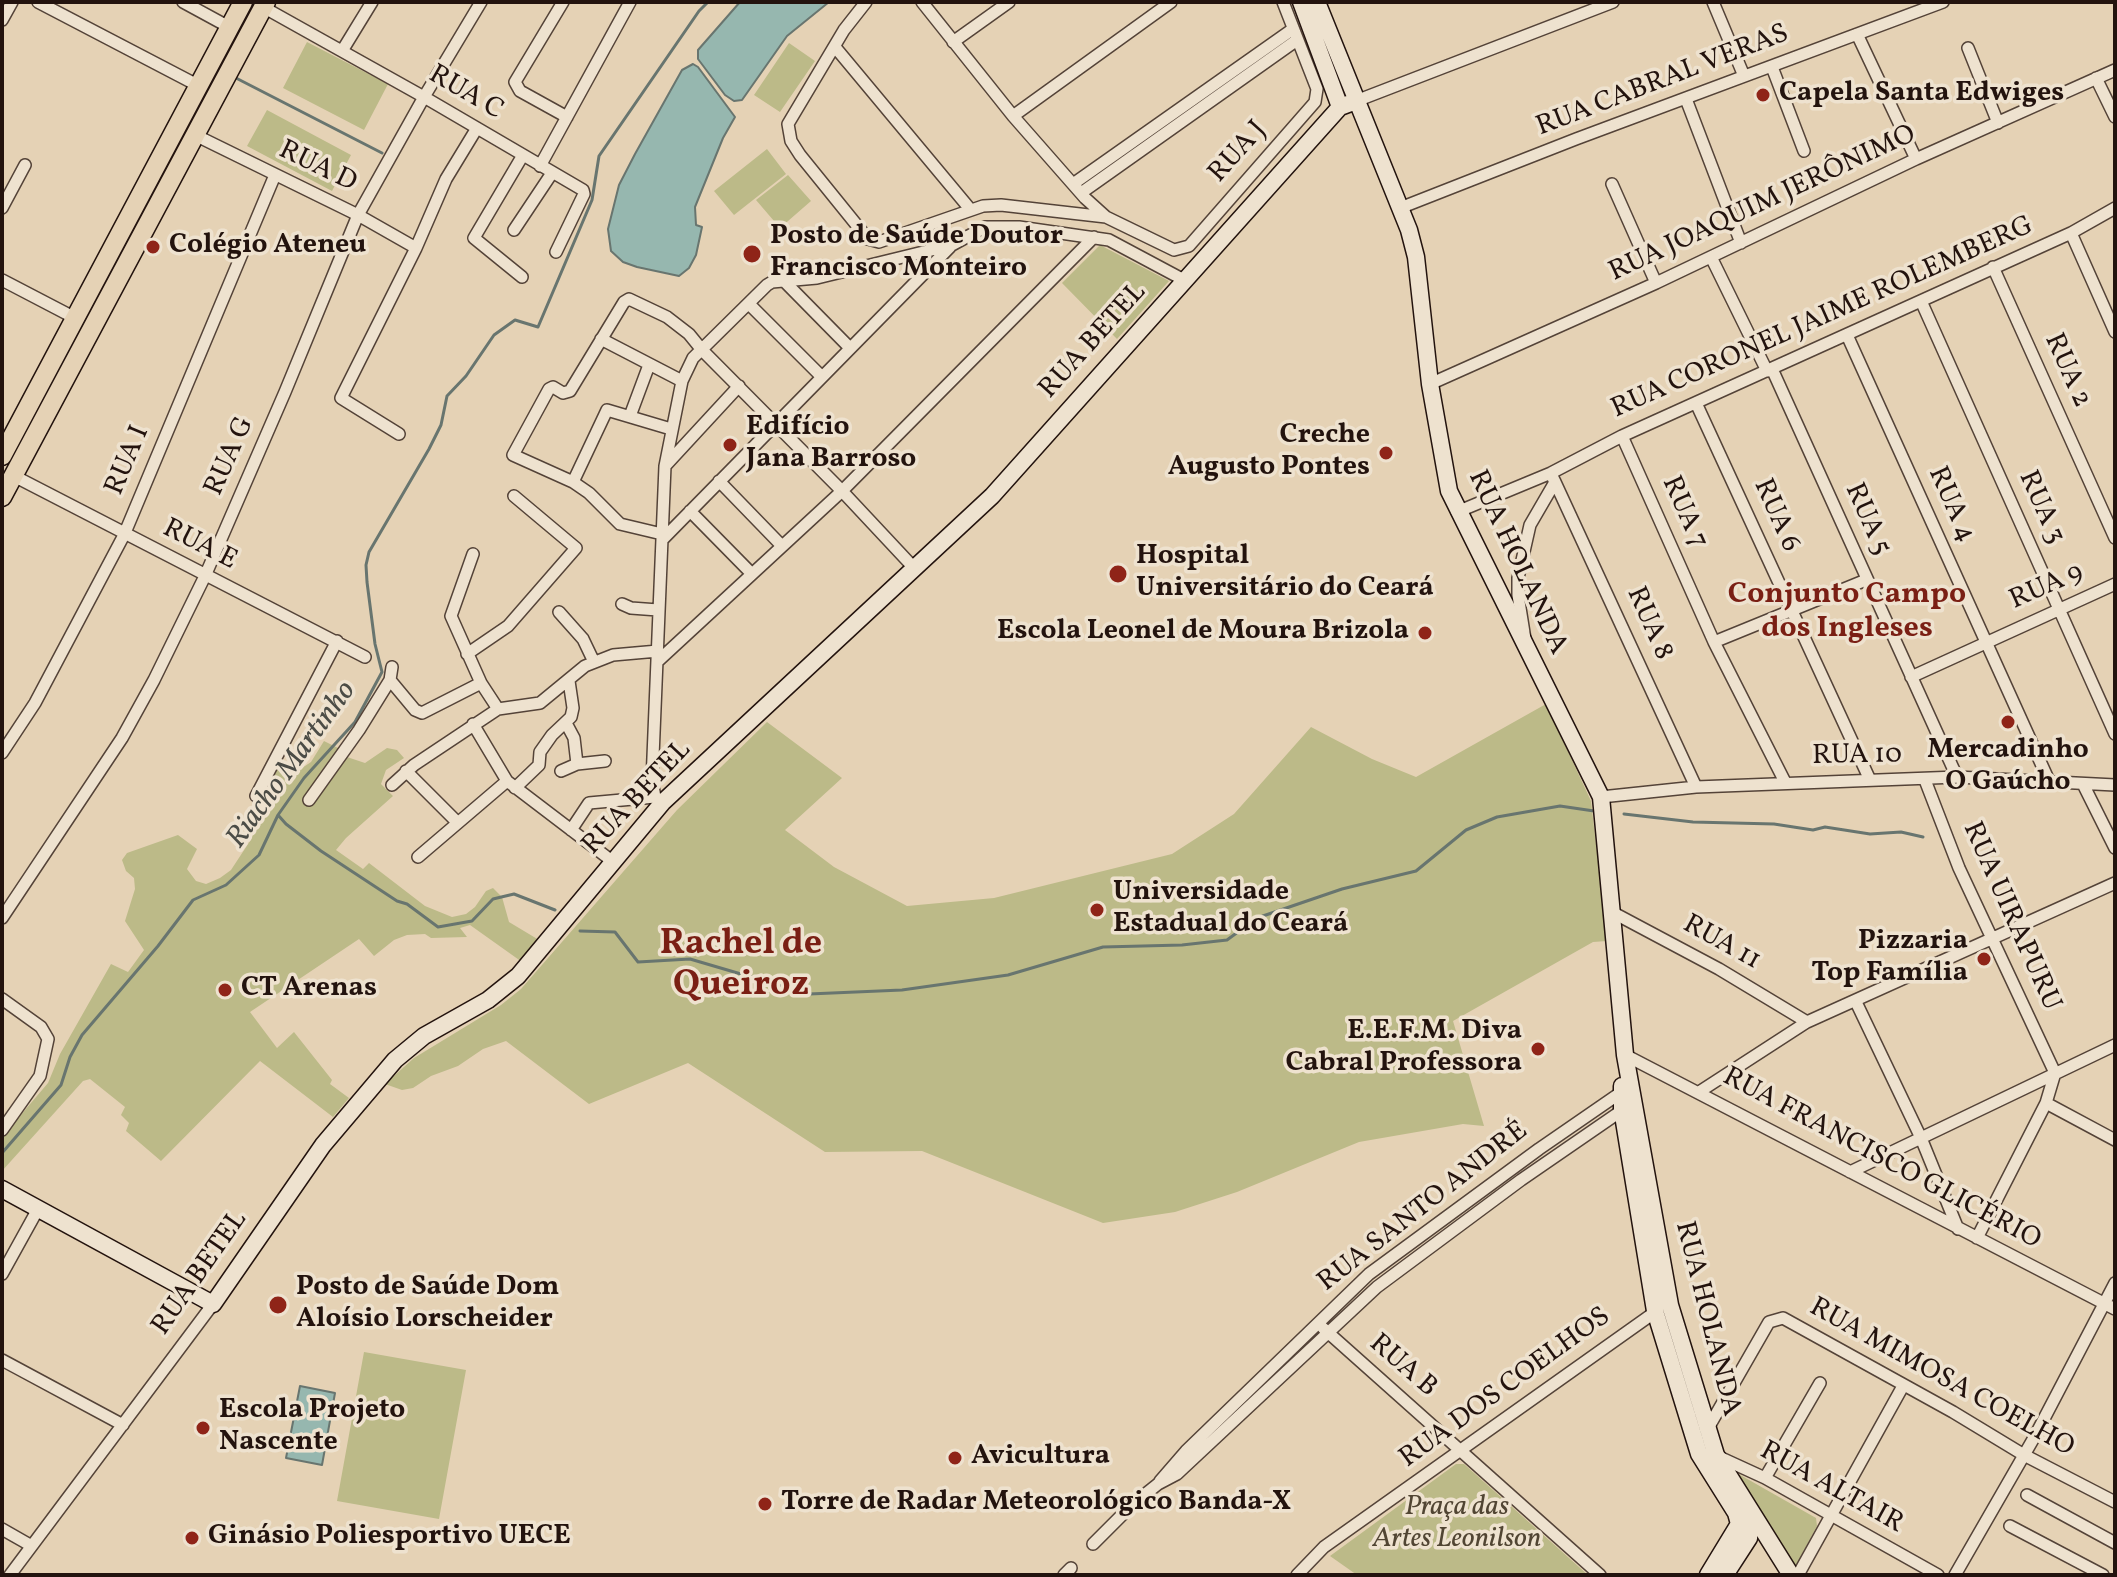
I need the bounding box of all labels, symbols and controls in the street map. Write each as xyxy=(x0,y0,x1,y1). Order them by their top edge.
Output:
street label: RUA CABRAL VERAS xyxy=(1532,18,1794,146)
street label: RUA C xyxy=(422,59,508,129)
place label: Capela Santa Edwiges xyxy=(1779,78,2064,112)
marker: Capela Santa Edwiges xyxy=(1754,86,1772,104)
street label: RUA J xyxy=(1203,115,1275,191)
street label: RUA JOAQUIM JERÔNIMO xyxy=(1604,119,1922,291)
street label: RUA D xyxy=(272,135,362,201)
street label: RUA CORONEL JAIME ROLEMBERG xyxy=(1607,210,2039,428)
place label: Posto de Saúde Doutor Francisco Monteiro xyxy=(770,221,1063,287)
place label: Colégio Ateneu xyxy=(169,230,366,264)
marker: Colégio Ateneu xyxy=(144,238,162,256)
marker: Posto de Saúde Doutor Francisco Monteiro xyxy=(741,243,763,265)
street label: RUA BETEL xyxy=(1033,277,1155,407)
street label: RUA 2 xyxy=(2035,329,2097,413)
street label: RUA G xyxy=(199,412,263,502)
place label: Edifício Jana Barroso xyxy=(746,412,916,478)
place label: Creche Augusto Pontes xyxy=(1168,420,1370,486)
street label: RUA I xyxy=(99,421,159,501)
marker: Edifício Jana Barroso xyxy=(721,436,739,454)
marker: Creche Augusto Pontes xyxy=(1377,444,1395,462)
street label: RUA 4 xyxy=(1919,462,1981,548)
street label: RUA HOLANDA xyxy=(1459,465,1573,661)
street label: RUA 3 xyxy=(2009,466,2071,550)
street label: RUA 7 xyxy=(1652,472,1714,554)
street label: RUA 6 xyxy=(1744,474,1806,558)
street label: RUA 5 xyxy=(1835,479,1897,561)
street label: RUA E xyxy=(156,513,242,579)
place label: Hospital Universitário do Ceará xyxy=(1136,541,1434,607)
street label: RUA 9 xyxy=(2005,557,2089,619)
marker: Hospital Universitário do Ceará xyxy=(1107,563,1129,585)
district label: Conjunto Campo dos Ingleses xyxy=(1728,578,1966,648)
street label: RUA 8 xyxy=(1617,582,1679,666)
place label: Escola Leonel de Moura Brizola xyxy=(997,616,1409,650)
marker: Escola Leonel de Moura Brizola xyxy=(1416,624,1434,642)
water label: Riacho Martinho xyxy=(220,675,366,857)
marker: Mercadinho O Gaúcho xyxy=(1999,713,2017,731)
street label: RUA BETEL xyxy=(577,735,699,863)
place label: Mercadinho O Gaúcho xyxy=(1927,735,2089,801)
street label: RUA 10 xyxy=(1812,739,1902,775)
street label: RUA UIRAPURU xyxy=(1953,817,2067,1017)
place label: Universidade Estadual do Ceará xyxy=(1113,877,1348,943)
marker: Universidade Estadual do Ceará xyxy=(1088,901,1106,919)
street label: RUA 11 xyxy=(1676,909,1766,979)
district label: Rachel de Queiroz xyxy=(660,924,822,1009)
place label: Pizzaria Top Família xyxy=(1811,926,1968,992)
marker: Pizzaria Top Família xyxy=(1975,950,1993,968)
place label: CT Arenas xyxy=(241,973,377,1007)
marker: CT Arenas xyxy=(216,981,234,999)
place label: E.E.F.M. Diva Cabral Professora xyxy=(1285,1016,1522,1082)
marker: E.E.F.M. Diva Cabral Professora xyxy=(1529,1040,1547,1058)
street label: RUA FRANCISCO GLICÉRIO xyxy=(1716,1062,2046,1258)
street label: RUA SANTO ANDRÉ xyxy=(1312,1116,1536,1300)
street label: RUA BETEL xyxy=(146,1205,256,1343)
street label: RUA HOLANDA xyxy=(1666,1218,1746,1420)
place label: Posto de Saúde Dom Aloísio Lorscheider xyxy=(296,1272,559,1338)
street label: RUA MIMOSA COELHO xyxy=(1803,1292,2079,1466)
marker: Posto de Saúde Dom Aloísio Lorscheider xyxy=(267,1294,289,1316)
street label: RUA DOS COELHOS xyxy=(1394,1301,1618,1477)
street label: RUA B xyxy=(1361,1328,1443,1406)
place label: Escola Projeto Nascente xyxy=(219,1395,405,1461)
marker: Escola Projeto Nascente xyxy=(194,1419,212,1437)
street label: RUA ALTAIR xyxy=(1753,1436,1909,1542)
place label: Avicultura xyxy=(971,1441,1110,1475)
marker: Avicultura xyxy=(946,1449,964,1467)
place label: Torre de Radar Meteorológico Banda-X xyxy=(781,1487,1291,1521)
park label: Praça das Artes Leonilson xyxy=(1373,1492,1541,1558)
marker: Torre de Radar Meteorológico Banda-X xyxy=(756,1495,774,1513)
place label: Ginásio Poliesportivo UECE xyxy=(208,1521,571,1555)
marker: Ginásio Poliesportivo UECE xyxy=(183,1529,201,1547)

